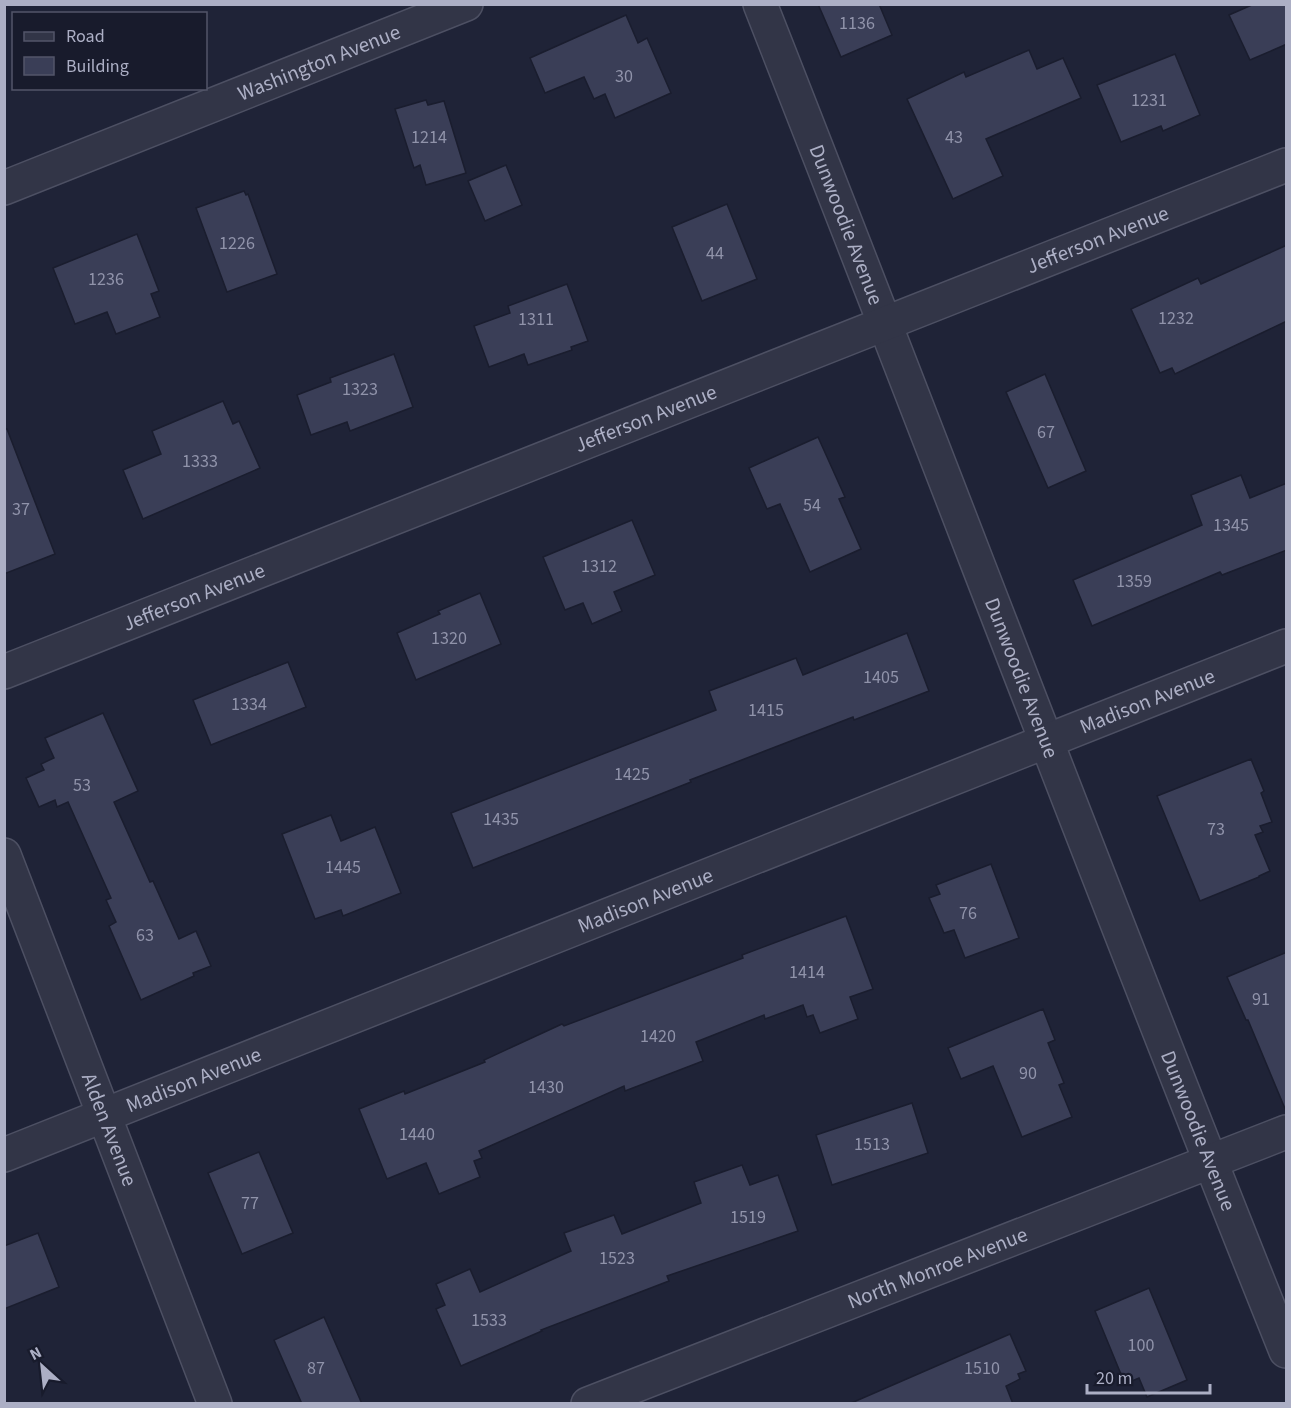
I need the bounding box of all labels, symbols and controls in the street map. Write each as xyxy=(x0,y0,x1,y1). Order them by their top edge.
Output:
house number: 1136 xyxy=(839,11,875,36)
legend xyxy=(12,12,207,90)
street label: Washington Avenue xyxy=(233,17,405,109)
text: Road xyxy=(66,24,105,49)
text: Building xyxy=(66,54,129,79)
house number: 30 xyxy=(615,64,633,89)
house number: 1231 xyxy=(1131,88,1167,113)
house number: 1214 xyxy=(411,125,447,150)
house number: 43 xyxy=(945,125,963,150)
street label: Dunwoodie Avenue xyxy=(802,140,891,309)
street label: Jefferson Avenue xyxy=(1022,198,1173,281)
house number: 1226 xyxy=(219,231,255,256)
house number: 44 xyxy=(706,241,724,266)
house number: 1236 xyxy=(88,267,124,292)
house number: 1232 xyxy=(1158,306,1194,331)
house number: 1311 xyxy=(518,307,554,332)
house number: 1323 xyxy=(342,377,378,402)
street label: Jefferson Avenue xyxy=(570,377,721,460)
house number: 67 xyxy=(1037,420,1055,445)
house number: 1333 xyxy=(182,449,218,474)
house number: 54 xyxy=(803,493,821,518)
house number: 37 xyxy=(12,497,30,522)
house number: 1345 xyxy=(1213,513,1249,538)
house number: 1312 xyxy=(581,554,617,579)
street label: Jefferson Avenue xyxy=(118,555,269,639)
house number: 1359 xyxy=(1116,569,1152,594)
street label: Dunwoodie Avenue xyxy=(977,593,1066,763)
house number: 1320 xyxy=(431,626,467,651)
street label: Madison Avenue xyxy=(1075,661,1219,742)
house number: 1405 xyxy=(863,665,899,690)
house number: 1334 xyxy=(231,692,267,717)
house number: 1415 xyxy=(748,698,784,723)
house number: 1425 xyxy=(614,762,650,787)
house number: 53 xyxy=(73,773,91,798)
house number: 1435 xyxy=(483,807,519,832)
house number: 73 xyxy=(1207,817,1225,842)
house number: 1445 xyxy=(325,855,361,880)
street label: Madison Avenue xyxy=(573,860,717,941)
house number: 76 xyxy=(959,901,977,926)
house number: 63 xyxy=(136,923,154,948)
house number: 1414 xyxy=(789,960,825,985)
house number: 91 xyxy=(1252,987,1270,1012)
house number: 1420 xyxy=(640,1024,676,1049)
street label: Madison Avenue xyxy=(121,1039,266,1120)
street label: Dunwoodie Avenue xyxy=(1153,1046,1243,1215)
house number: 90 xyxy=(1019,1061,1037,1086)
street label: Alden Avenue xyxy=(74,1068,145,1190)
house number: 1430 xyxy=(528,1075,564,1100)
house number: 1440 xyxy=(399,1122,435,1147)
house number: 1513 xyxy=(854,1132,890,1157)
house number: 77 xyxy=(241,1191,259,1216)
house number: 1519 xyxy=(730,1205,766,1230)
street label: North Monroe Avenue xyxy=(843,1219,1032,1317)
house number: 1523 xyxy=(599,1246,635,1271)
house number: 1533 xyxy=(471,1308,507,1333)
house number: 100 xyxy=(1128,1333,1154,1358)
north arrow xyxy=(12,1336,72,1396)
text: N xyxy=(26,1341,45,1366)
house number: 87 xyxy=(307,1356,325,1381)
house number: 1510 xyxy=(964,1356,1000,1381)
scale bar xyxy=(1087,1357,1210,1395)
text: 20 m xyxy=(1096,1366,1132,1391)

